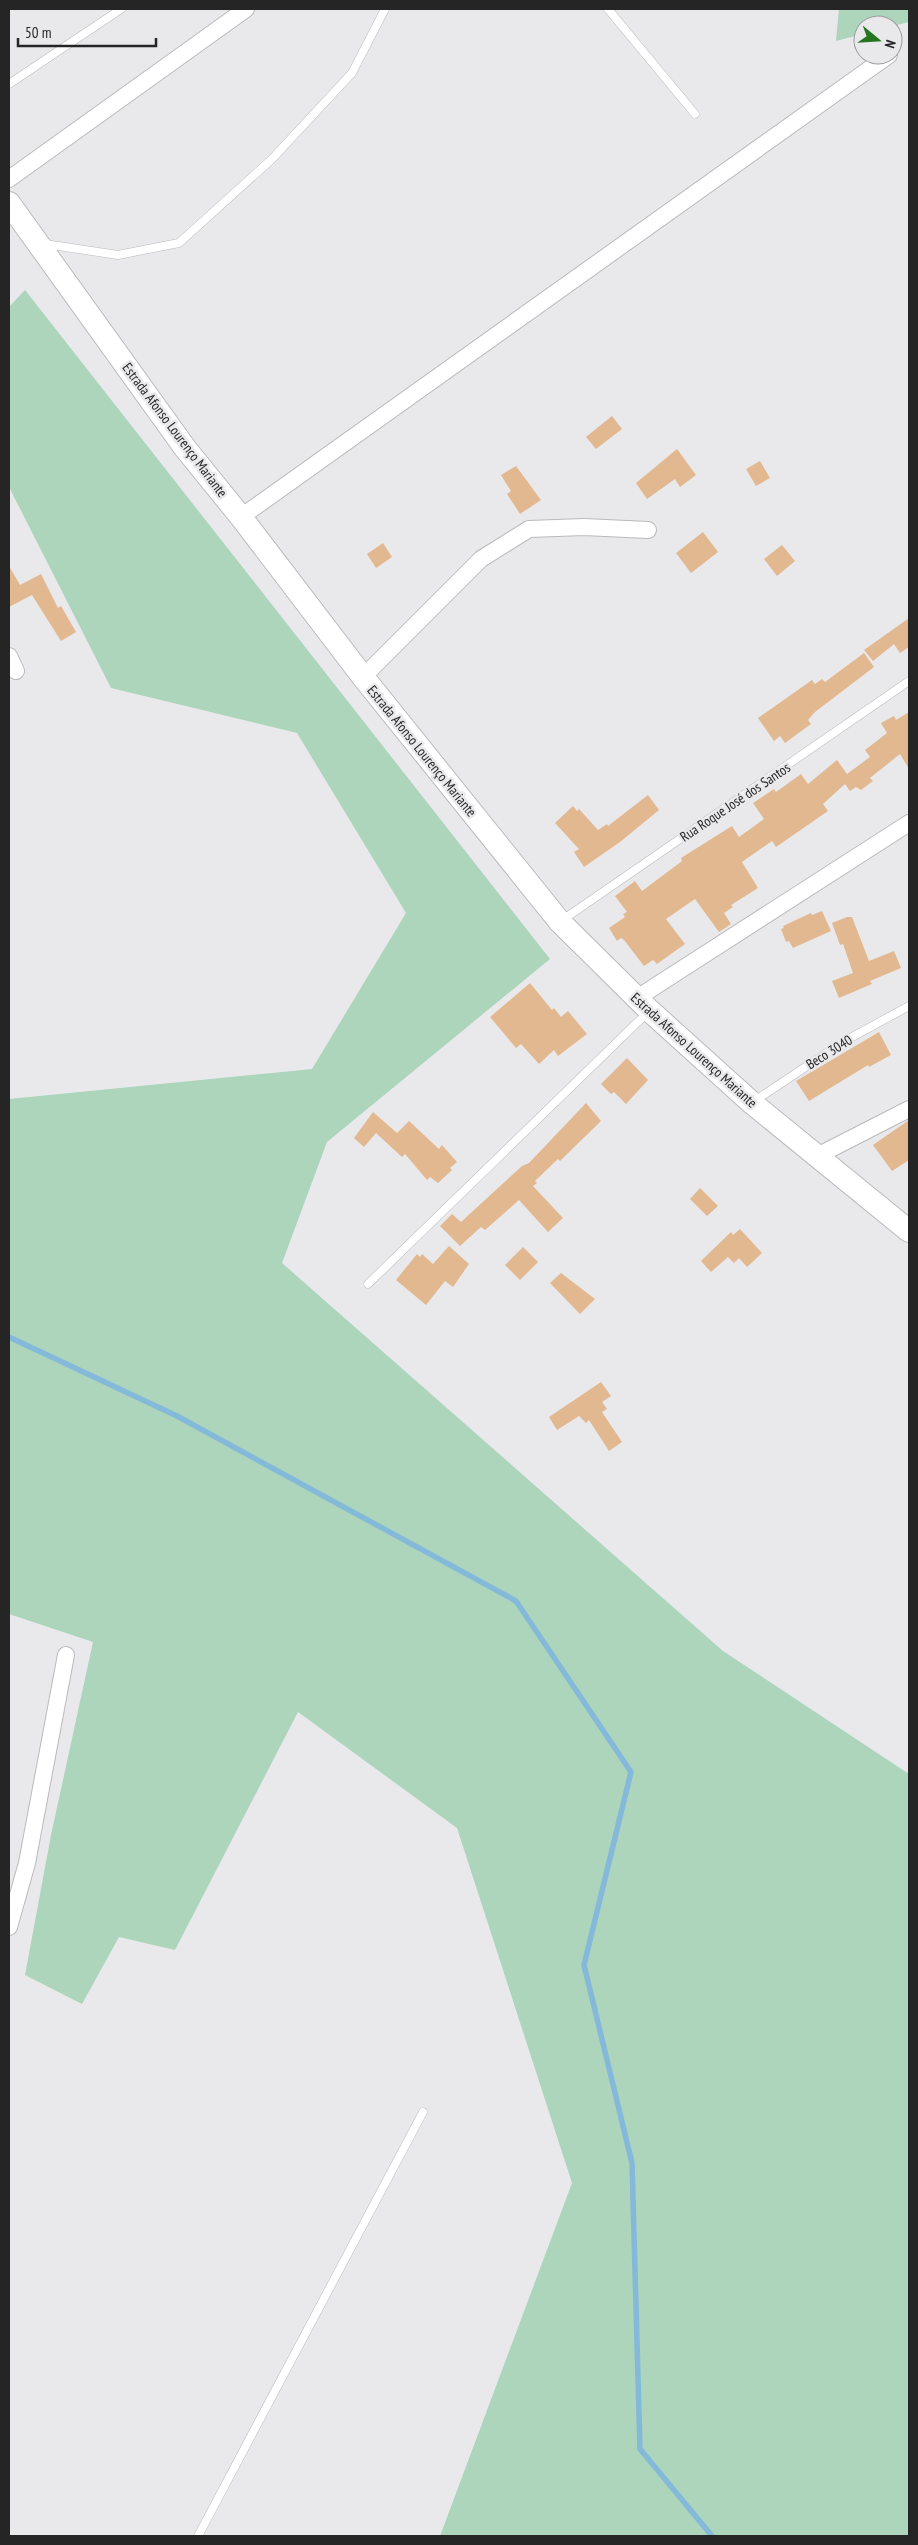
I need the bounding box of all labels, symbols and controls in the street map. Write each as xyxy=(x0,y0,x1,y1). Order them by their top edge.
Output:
scale bar xyxy=(18,15,155,47)
north arrow xyxy=(853,15,903,65)
text: 50 m xyxy=(25,23,51,42)
text: N xyxy=(881,38,900,50)
street label: Estrada Afonso Lourenço Mariante xyxy=(119,359,232,501)
street label: Estrada Afonso Lourenço Mariante xyxy=(363,682,481,820)
street label: Rua Roque José dos Santos xyxy=(676,758,794,846)
street label: Estrada Afonso Lourenço Mariante xyxy=(627,989,761,1112)
street label: Beco 3040 xyxy=(803,1031,855,1073)

